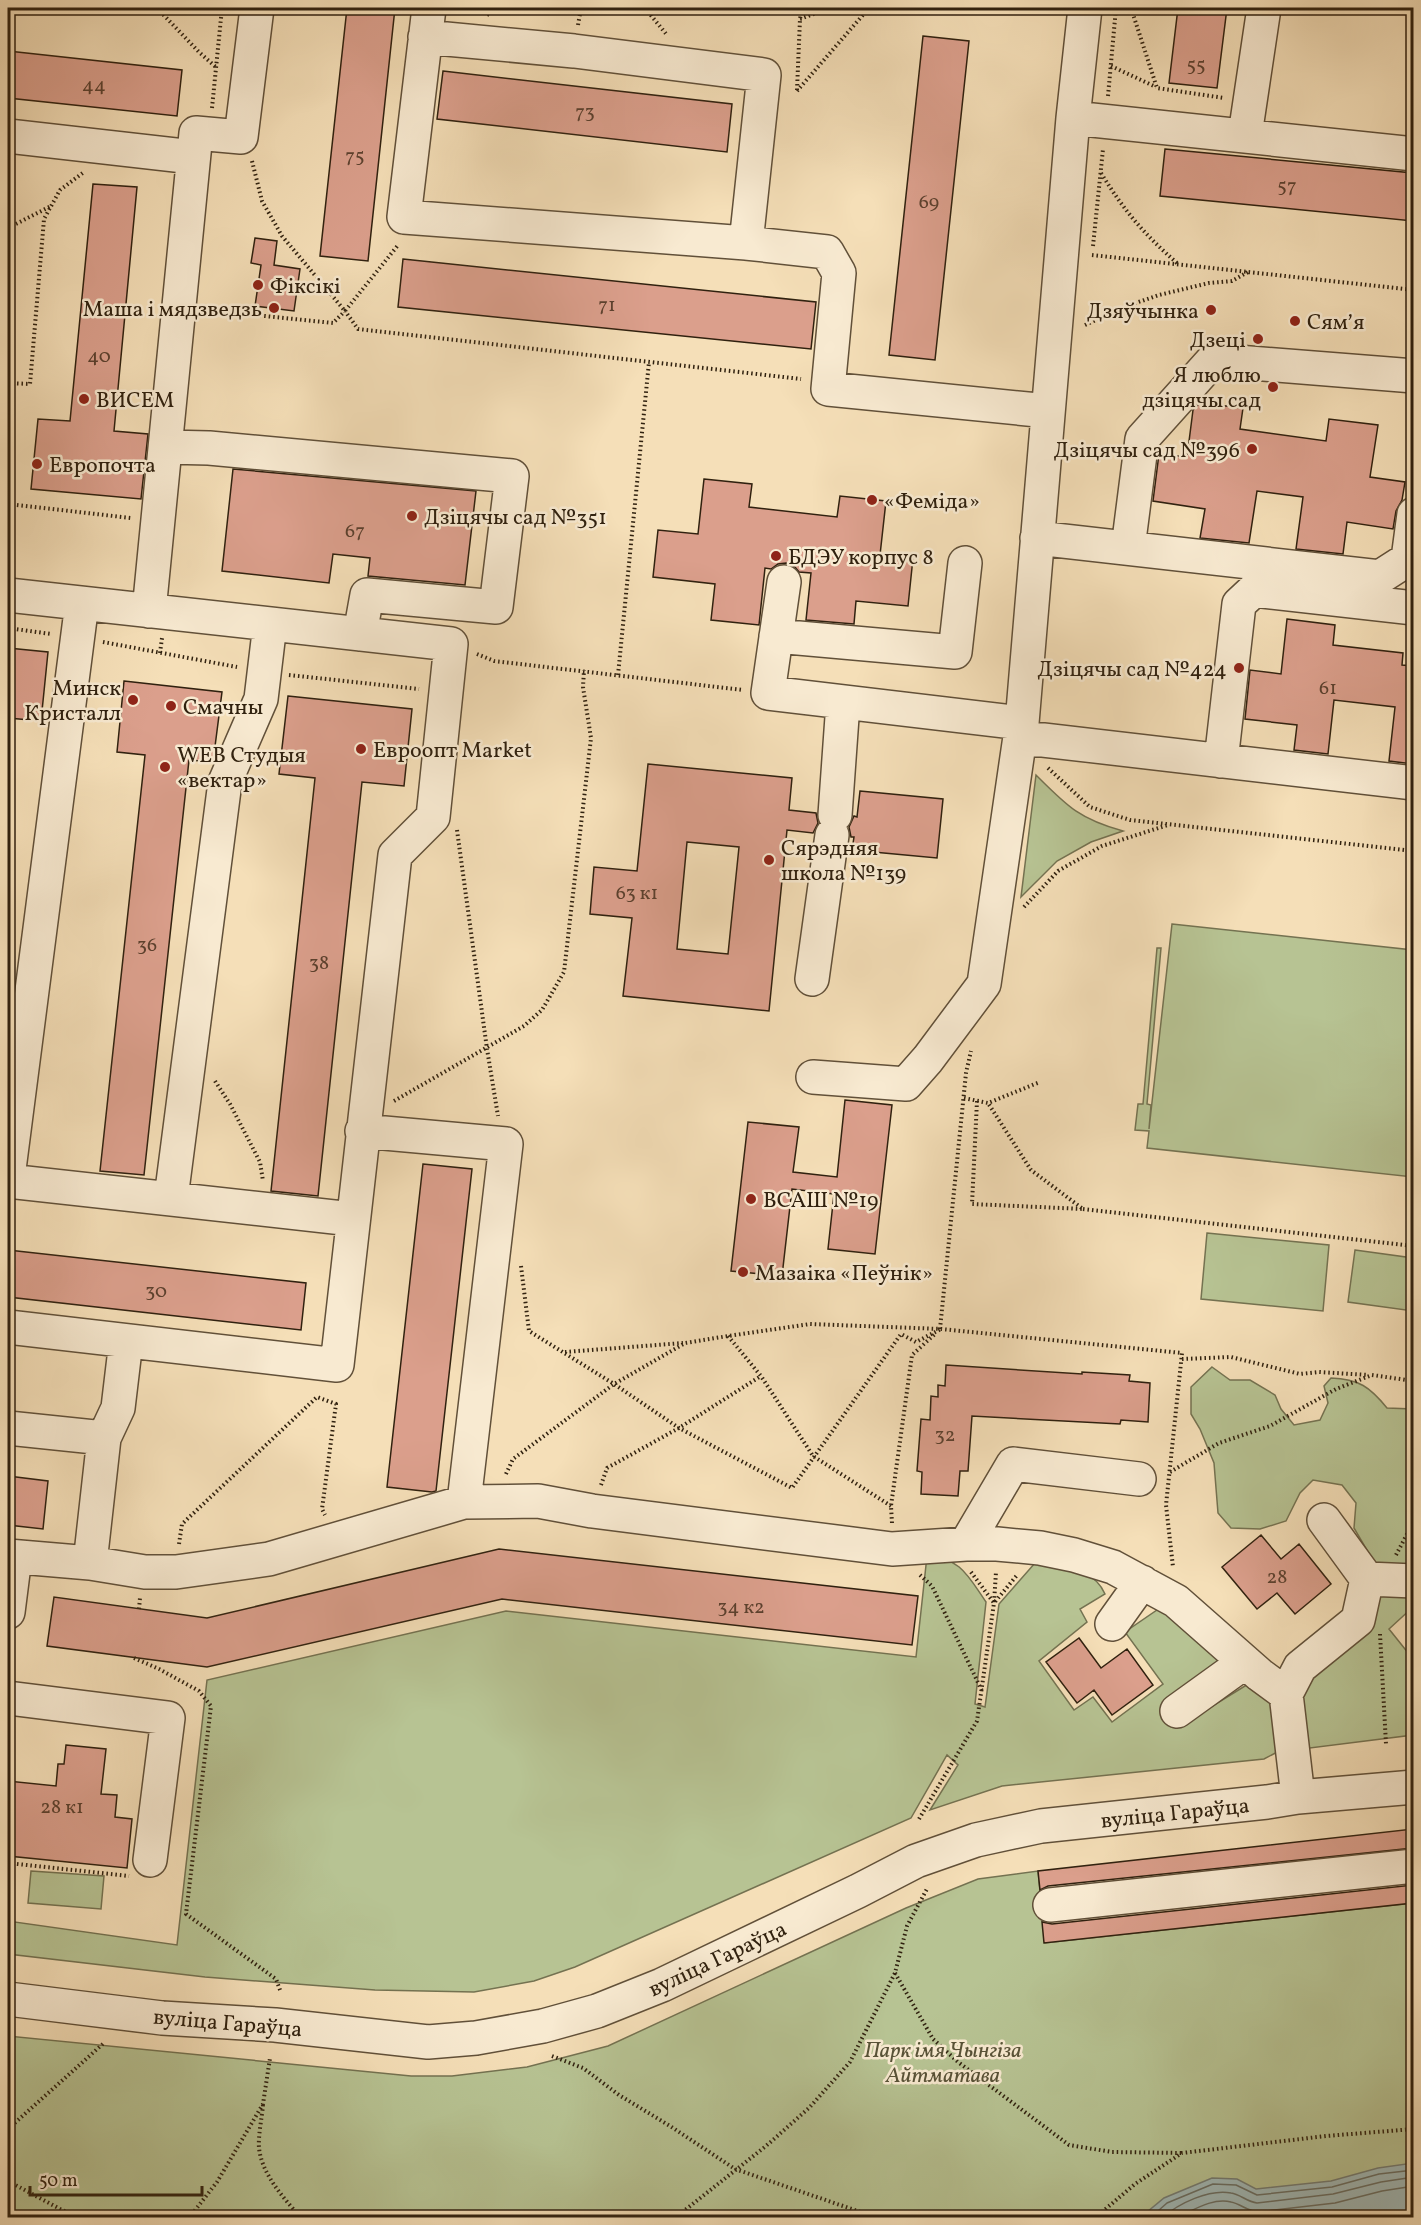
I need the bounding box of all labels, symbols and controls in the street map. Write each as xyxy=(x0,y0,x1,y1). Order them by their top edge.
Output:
house number: 55 xyxy=(1186,52,1206,80)
house number: 44 xyxy=(82,72,106,100)
house number: 73 xyxy=(575,99,595,127)
house number: 75 xyxy=(345,143,365,171)
house number: 57 xyxy=(1277,173,1297,201)
house number: 69 xyxy=(919,189,939,217)
place label: Фіксікі xyxy=(270,272,341,303)
marker: Фіксікі xyxy=(251,278,265,292)
house number: 71 xyxy=(598,292,616,320)
place label: Маша і мядзведзь xyxy=(83,295,262,326)
place label: Дзяўчынка xyxy=(1087,297,1199,328)
marker: Маша і мядзведзь xyxy=(267,301,281,315)
marker: Дзяўчынка xyxy=(1204,303,1218,317)
place label: Сямʼя xyxy=(1307,308,1364,339)
marker: Сямʼя xyxy=(1288,314,1302,328)
place label: Дзеці xyxy=(1190,326,1246,357)
marker: Дзеці xyxy=(1251,332,1265,346)
house number: 40 xyxy=(87,343,111,371)
place label: Я люблю дзіцячы сад xyxy=(1142,361,1262,417)
marker: Я люблю дзіцячы сад xyxy=(1266,380,1280,394)
place label: ВИСЕМ xyxy=(96,386,174,417)
marker: ВИСЕМ xyxy=(77,392,91,406)
place label: Дзіцячы сад №396 xyxy=(1053,436,1240,467)
marker: Дзіцячы сад №396 xyxy=(1245,442,1259,456)
place label: Европочта xyxy=(49,451,156,482)
marker: Европочта xyxy=(30,457,44,471)
place label: «Феміда» xyxy=(884,487,980,518)
marker: «Феміда» xyxy=(865,493,879,507)
place label: Дзіцячы сад №351 xyxy=(424,503,607,534)
marker: Дзіцячы сад №351 xyxy=(405,509,419,523)
house number: 67 xyxy=(345,518,365,546)
place label: БДЭУ корпус 8 xyxy=(788,543,934,574)
marker: БДЭУ корпус 8 xyxy=(769,549,783,563)
place label: Дзіцячы сад №424 xyxy=(1037,655,1227,686)
marker: Дзіцячы сад №424 xyxy=(1232,661,1246,675)
place label: Минск Кристалл xyxy=(24,674,121,730)
house number: 61 xyxy=(1319,675,1337,703)
marker: Минск Кристалл xyxy=(126,693,140,707)
place label: Смачны xyxy=(183,693,263,724)
marker: Смачны xyxy=(164,699,178,713)
place label: Евроопт Market xyxy=(373,736,532,767)
place label: WEB Студыя «вектар» xyxy=(177,741,306,797)
marker: Евроопт Market xyxy=(354,742,368,756)
marker: WEB Студыя «вектар» xyxy=(158,760,172,774)
place label: Сярэдняя школа №139 xyxy=(781,834,906,890)
marker: Сярэдняя школа №139 xyxy=(762,853,776,867)
house number: 63 к1 xyxy=(616,880,658,908)
house number: 36 xyxy=(137,932,157,960)
house number: 38 xyxy=(309,950,329,978)
place label: ВСАШ №19 xyxy=(763,1186,878,1217)
marker: ВСАШ №19 xyxy=(744,1192,758,1206)
place label: Мазаіка «Пеўнік» xyxy=(755,1259,933,1290)
marker: Мазаіка «Пеўнік» xyxy=(736,1265,750,1279)
house number: 30 xyxy=(145,1278,167,1306)
house number: 32 xyxy=(935,1422,956,1450)
house number: 28 xyxy=(1267,1564,1287,1592)
house number: 34 к2 xyxy=(717,1594,765,1622)
street label: вуліца Гараўца xyxy=(1099,1791,1251,1838)
house number: 28 к1 xyxy=(40,1794,84,1822)
street label: вуліца Гараўца xyxy=(644,1915,792,2006)
street label: вуліца Гараўца xyxy=(152,2003,304,2046)
park label: Парк імя Чынгіза Айтматава xyxy=(864,2036,1022,2092)
scale bar xyxy=(30,2159,202,2197)
text: 50 m xyxy=(39,2169,78,2194)

